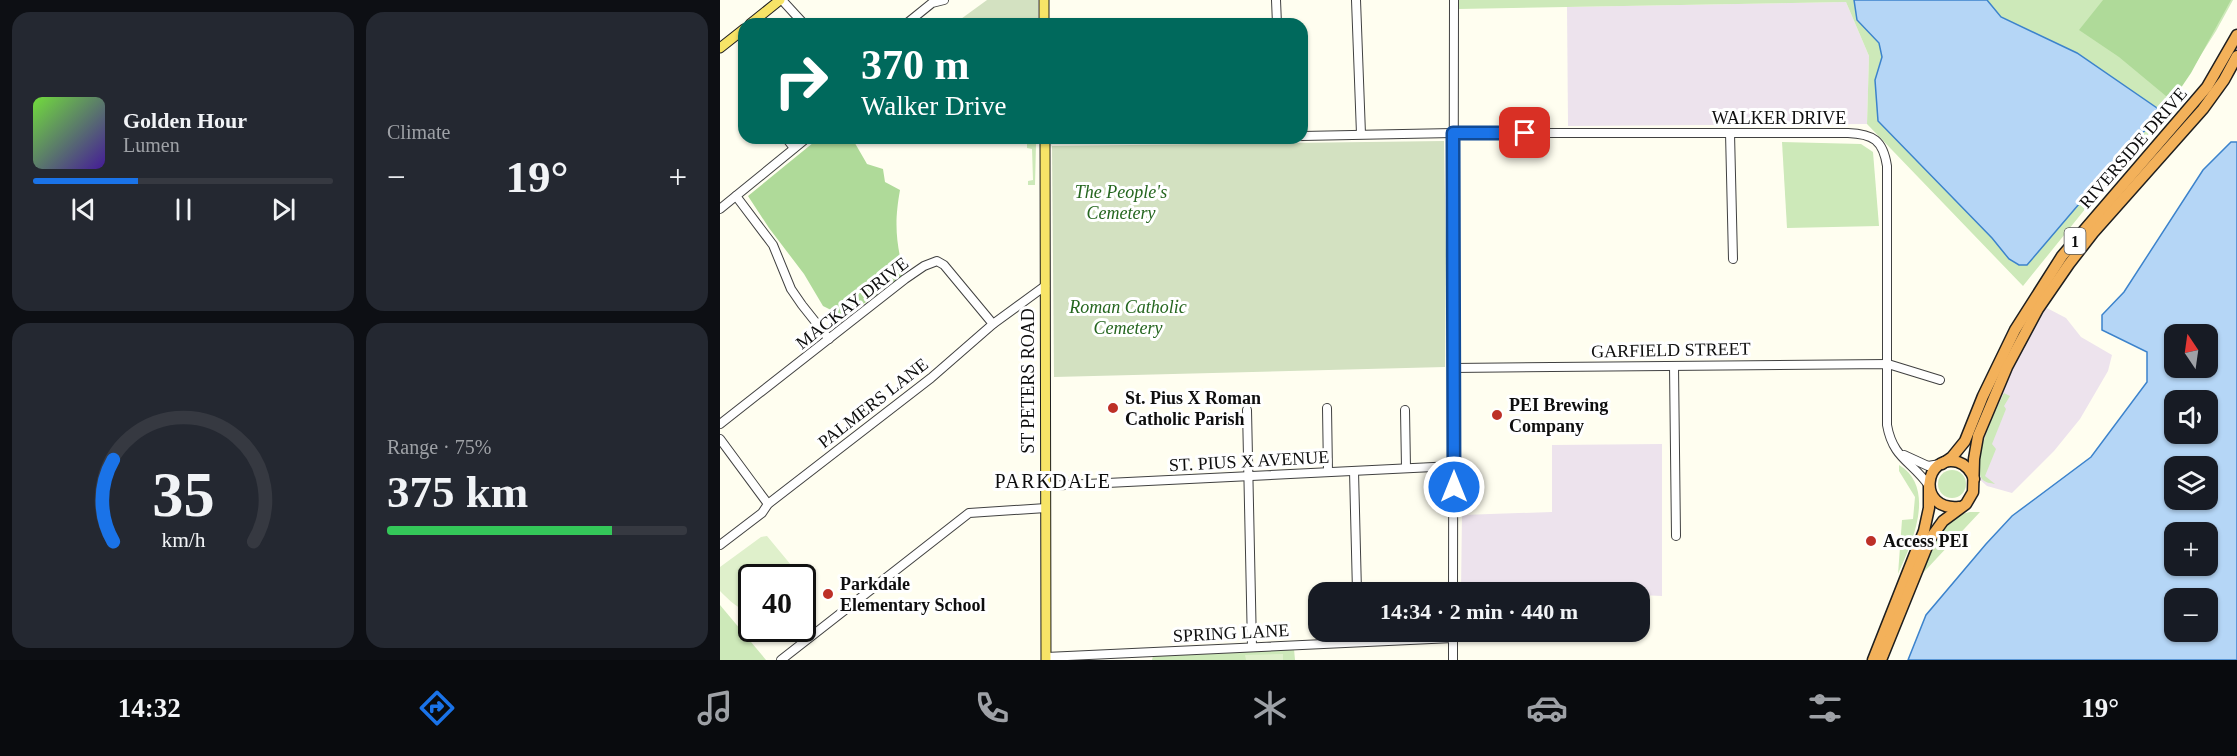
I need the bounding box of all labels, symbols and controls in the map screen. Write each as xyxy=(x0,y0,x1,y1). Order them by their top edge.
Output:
icon: right xyxy=(762,42,840,120)
text: 370 m xyxy=(861,42,970,88)
street label: RIVERSIDE DRIVE xyxy=(2075,84,2191,212)
text: Walker Drive xyxy=(861,91,1007,121)
pin xyxy=(1499,107,1550,158)
text: Golden Hour xyxy=(123,108,247,133)
street label: WALKER DRIVE xyxy=(1712,108,1846,128)
icon: arrive xyxy=(1508,116,1541,149)
text: Climate xyxy=(387,121,450,143)
text: Lumen xyxy=(123,134,180,156)
text: 19° xyxy=(506,152,569,202)
text: − xyxy=(387,159,406,195)
text: + xyxy=(668,159,687,195)
park label: The People's Cemetery xyxy=(1075,182,1167,223)
icon: previous xyxy=(67,193,100,226)
icon: pause xyxy=(167,193,200,226)
icon: next xyxy=(267,193,300,226)
road number: 1 xyxy=(2064,228,2086,254)
street label: MACKAY DRIVE xyxy=(792,253,912,353)
park label: Roman Catholic Cemetery xyxy=(1068,297,1187,338)
street label: ST PETERS ROAD xyxy=(1018,308,1038,454)
north arrow xyxy=(2164,324,2218,378)
map controls xyxy=(2164,324,2218,642)
street label: GARFIELD STREET xyxy=(1591,339,1751,361)
street label: PALMERS LANE xyxy=(814,354,932,452)
place label: St. Pius X Roman Catholic Parish xyxy=(1125,388,1261,429)
button: sound xyxy=(2164,390,2218,444)
place label: PEI Brewing Company xyxy=(1509,395,1608,436)
marker: St. Pius X Roman Catholic Parish xyxy=(1106,401,1120,415)
marker: PEI Brewing Company xyxy=(1490,408,1504,422)
text: Range · 75% xyxy=(387,436,491,458)
street label: ST. PIUS X AVENUE xyxy=(1168,447,1330,475)
position arrow xyxy=(1422,455,1486,519)
button: layers xyxy=(2164,456,2218,510)
text: 35 xyxy=(152,460,214,529)
text: 375 km xyxy=(387,467,528,517)
district label: PARKDALE xyxy=(995,470,1111,492)
button: + xyxy=(2164,522,2218,576)
text: km/h xyxy=(161,529,205,553)
place label: Access PEI xyxy=(1883,531,1968,551)
marker: Access PEI xyxy=(1864,534,1878,548)
speed limit sign: 40 xyxy=(738,564,816,642)
place label: Parkdale Elementary School xyxy=(840,574,986,615)
marker: Parkdale Elementary School xyxy=(821,587,835,601)
button: − xyxy=(2164,588,2218,642)
text: 14:34 · 2 min · 440 m xyxy=(1380,599,1578,624)
street label: SPRING LANE xyxy=(1172,620,1290,646)
icon: directions xyxy=(416,687,458,729)
icon: music xyxy=(694,687,736,729)
icon: phone xyxy=(971,687,1013,729)
icon: climate xyxy=(1249,687,1291,729)
icon: car xyxy=(1526,687,1568,729)
icon: filters xyxy=(1804,687,1846,729)
text: 14:32 xyxy=(118,693,181,723)
text: 19° xyxy=(2081,693,2119,723)

